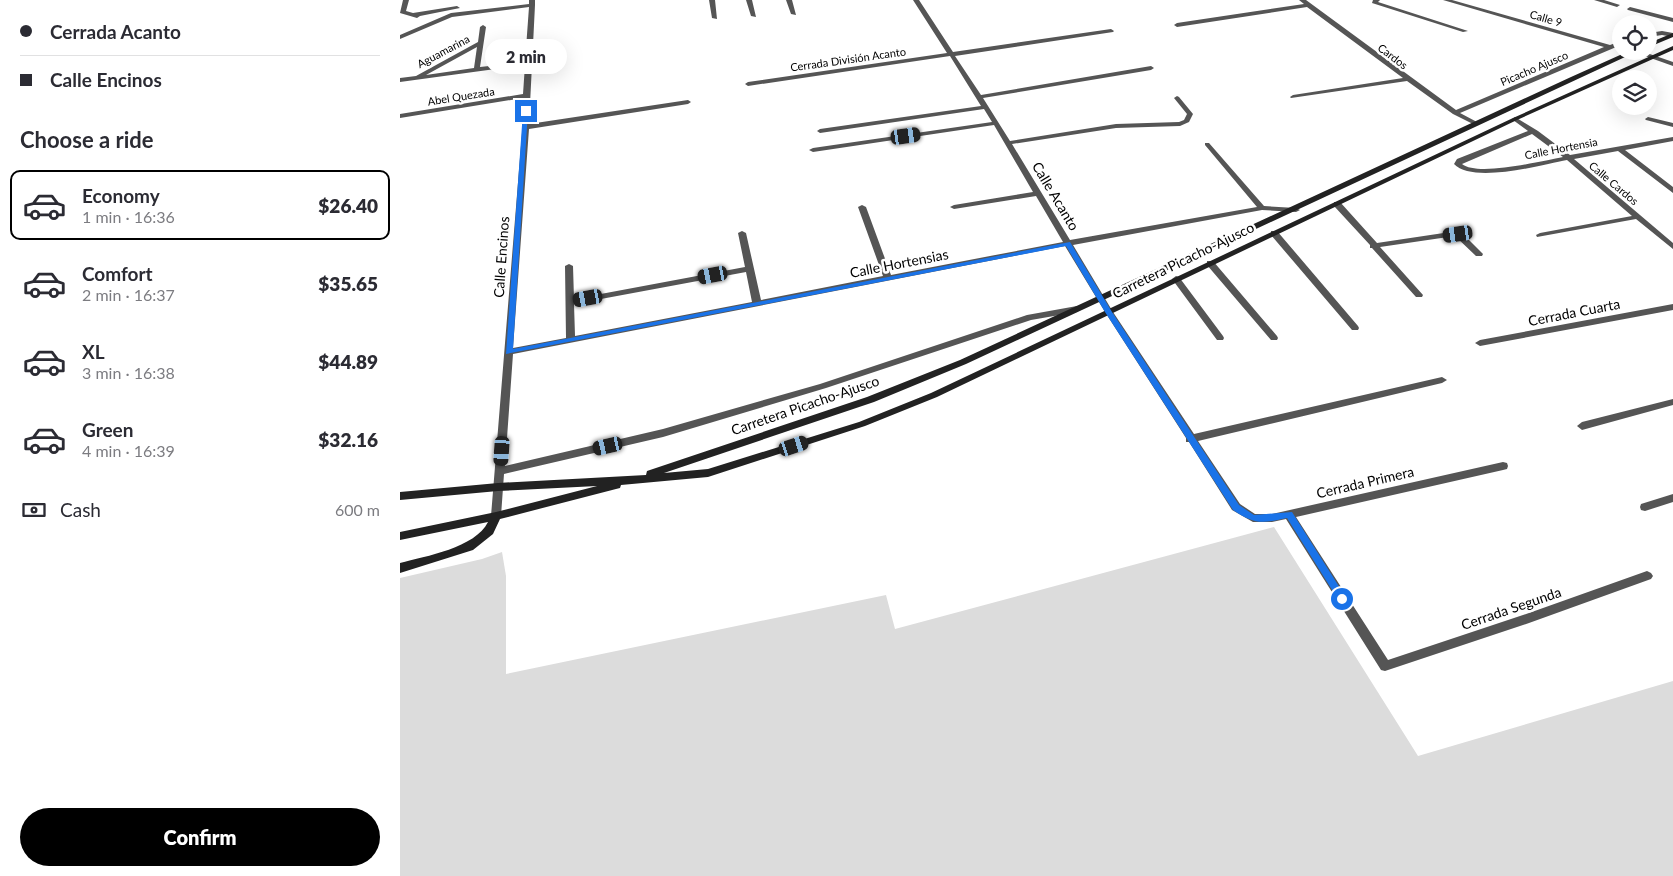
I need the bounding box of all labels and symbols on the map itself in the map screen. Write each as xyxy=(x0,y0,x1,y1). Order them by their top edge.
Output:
street label: Calle 9 xyxy=(1528,7,1564,29)
street label: Aguamarina xyxy=(415,32,471,70)
callout: 2 min xyxy=(485,38,567,74)
street label: Cardos xyxy=(1376,41,1411,71)
street label: Cerrada División Acanto xyxy=(789,44,907,74)
street label: Picacho Ajusco xyxy=(1498,48,1570,88)
street label: Abel Quezada xyxy=(427,84,495,108)
route end xyxy=(515,100,537,122)
car xyxy=(890,126,921,146)
street label: Calle Hortensia xyxy=(1524,135,1598,161)
street label: Calle Acanto xyxy=(1029,159,1083,233)
street label: Calle Cardos xyxy=(1587,159,1641,208)
street label: Calle Encinos xyxy=(490,216,512,298)
street label: Carretera Picacho-Ajusco xyxy=(1109,218,1257,302)
car xyxy=(1442,224,1473,244)
street label: Calle Hortensias xyxy=(848,245,950,281)
car xyxy=(696,265,729,285)
car xyxy=(571,288,604,308)
street label: Cerrada Cuarta xyxy=(1527,295,1621,329)
street label: Carretera Picacho-Ajusco xyxy=(729,372,881,438)
car xyxy=(777,434,810,458)
car xyxy=(591,435,624,457)
car xyxy=(493,436,510,466)
street label: Cerrada Primera xyxy=(1315,463,1415,501)
street label: Cerrada Segunda xyxy=(1459,583,1563,633)
route start xyxy=(1331,588,1353,610)

